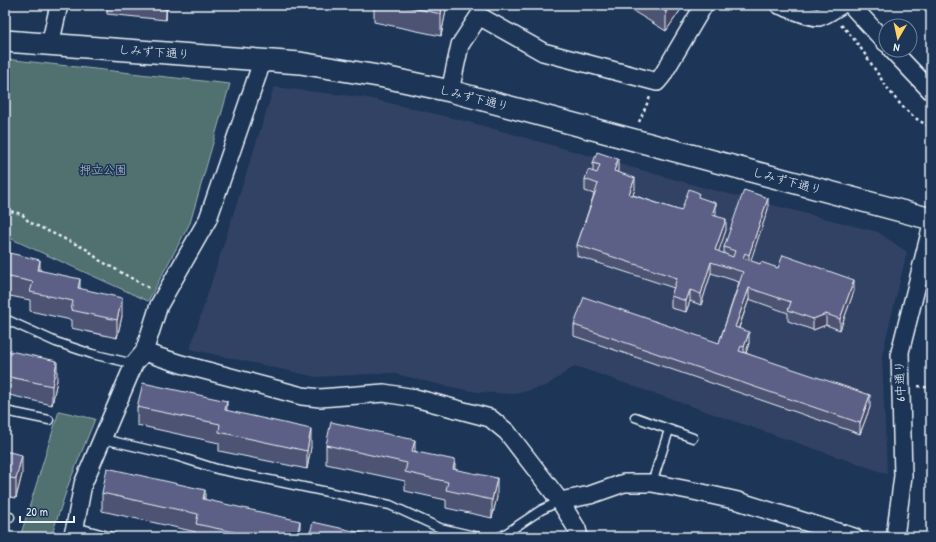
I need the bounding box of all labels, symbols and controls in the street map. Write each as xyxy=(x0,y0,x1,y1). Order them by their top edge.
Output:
north arrow xyxy=(878,18,918,58)
text: N xyxy=(892,40,900,55)
street label: しみず下通り xyxy=(118,41,190,62)
street label: しみず下通り xyxy=(437,81,511,114)
park label: 押立公園 xyxy=(79,161,127,178)
street label: しみず下通り xyxy=(750,163,824,198)
street label: 6中通り xyxy=(890,360,909,402)
scale bar xyxy=(20,498,74,524)
text: 20 m xyxy=(26,503,48,520)

